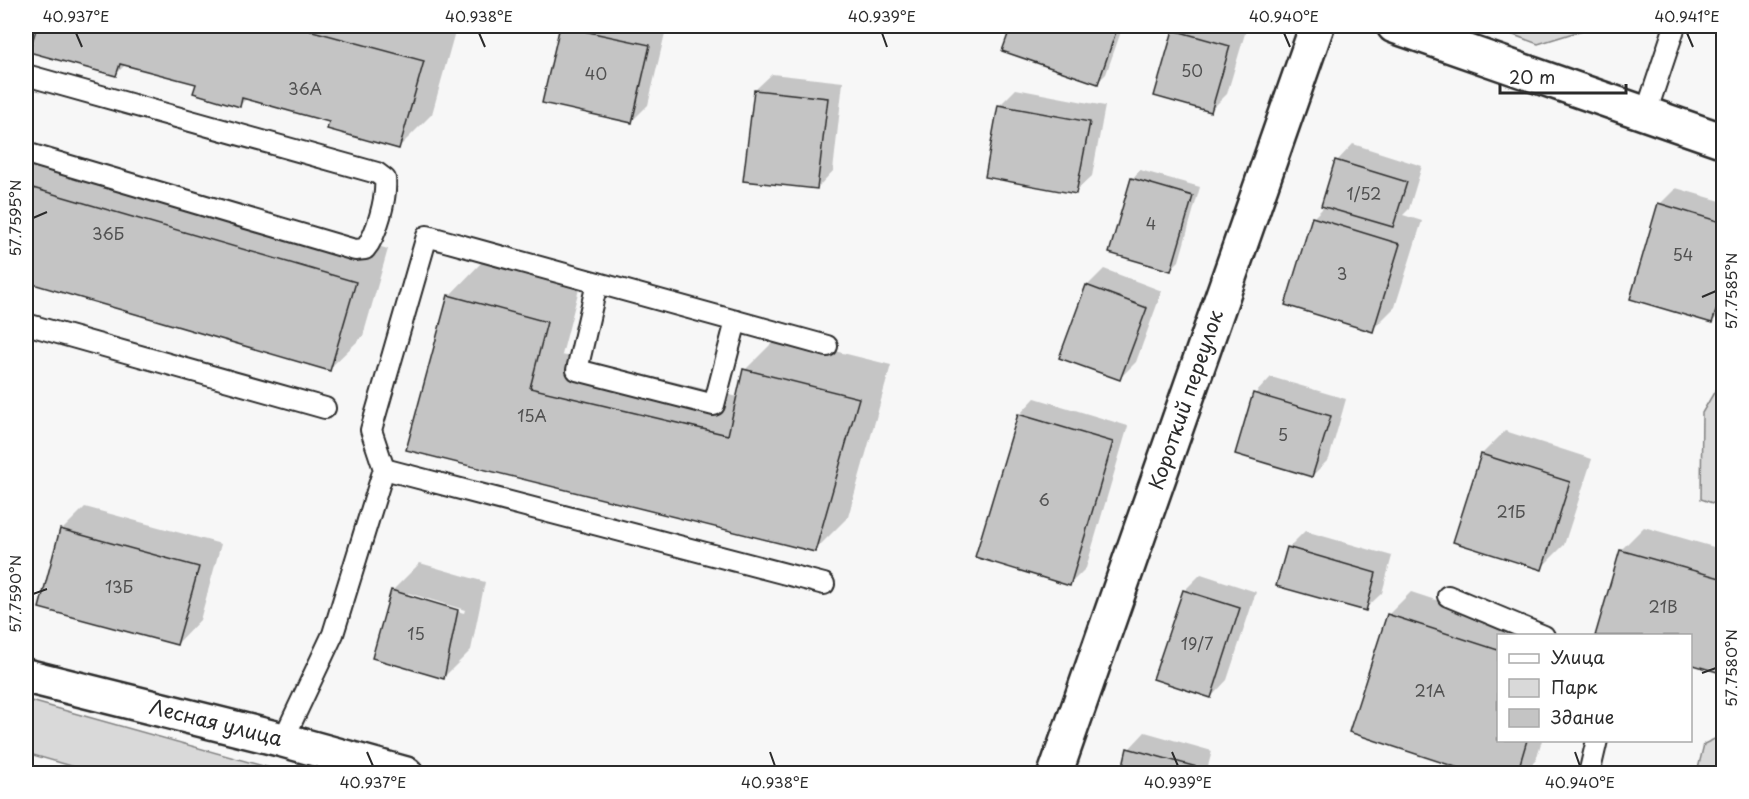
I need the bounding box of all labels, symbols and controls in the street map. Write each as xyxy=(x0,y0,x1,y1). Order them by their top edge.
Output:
text: 40.937°E xyxy=(43,4,109,27)
text: 40.938°E xyxy=(445,4,513,27)
text: 40.939°E xyxy=(848,4,916,27)
text: 40.940°E xyxy=(1249,4,1319,27)
text: 40.941°E xyxy=(1654,4,1720,27)
scale bar xyxy=(1500,57,1626,95)
house number: 50 xyxy=(1181,58,1203,82)
house number: 40 xyxy=(585,61,607,85)
text: 20 m xyxy=(1509,63,1555,90)
house number: 36А xyxy=(288,76,322,100)
text: 57.7595°N xyxy=(3,180,26,256)
house number: 1/52 xyxy=(1347,181,1381,205)
house number: 4 xyxy=(1146,211,1156,235)
house number: 36Б xyxy=(92,221,124,245)
house number: 54 xyxy=(1673,242,1693,266)
text: 57.7585°N xyxy=(1719,252,1742,330)
house number: 3 xyxy=(1337,261,1347,285)
street label: Короткий переулок xyxy=(1140,306,1230,494)
house number: 15А xyxy=(517,403,547,427)
house number: 5 xyxy=(1278,422,1288,446)
house number: 6 xyxy=(1038,487,1050,511)
house number: 21Б xyxy=(1497,499,1525,523)
text: 57.7590°N xyxy=(3,555,26,633)
house number: 13Б xyxy=(105,574,133,598)
house number: 21В xyxy=(1648,594,1678,618)
house number: 15 xyxy=(407,621,425,645)
text: 57.7580°N xyxy=(1719,629,1742,707)
house number: 19/7 xyxy=(1181,631,1213,655)
legend xyxy=(1497,634,1692,742)
text: Улица xyxy=(1551,643,1605,670)
text: Парк xyxy=(1551,673,1598,700)
house number: 21А xyxy=(1415,678,1445,702)
street label: Лесная улица xyxy=(147,691,286,753)
text: Здание xyxy=(1551,703,1614,730)
text: 40.937°E xyxy=(340,770,406,793)
text: 40.938°E xyxy=(741,770,809,793)
text: 40.939°E xyxy=(1144,770,1212,793)
text: 40.940°E xyxy=(1545,770,1615,793)

